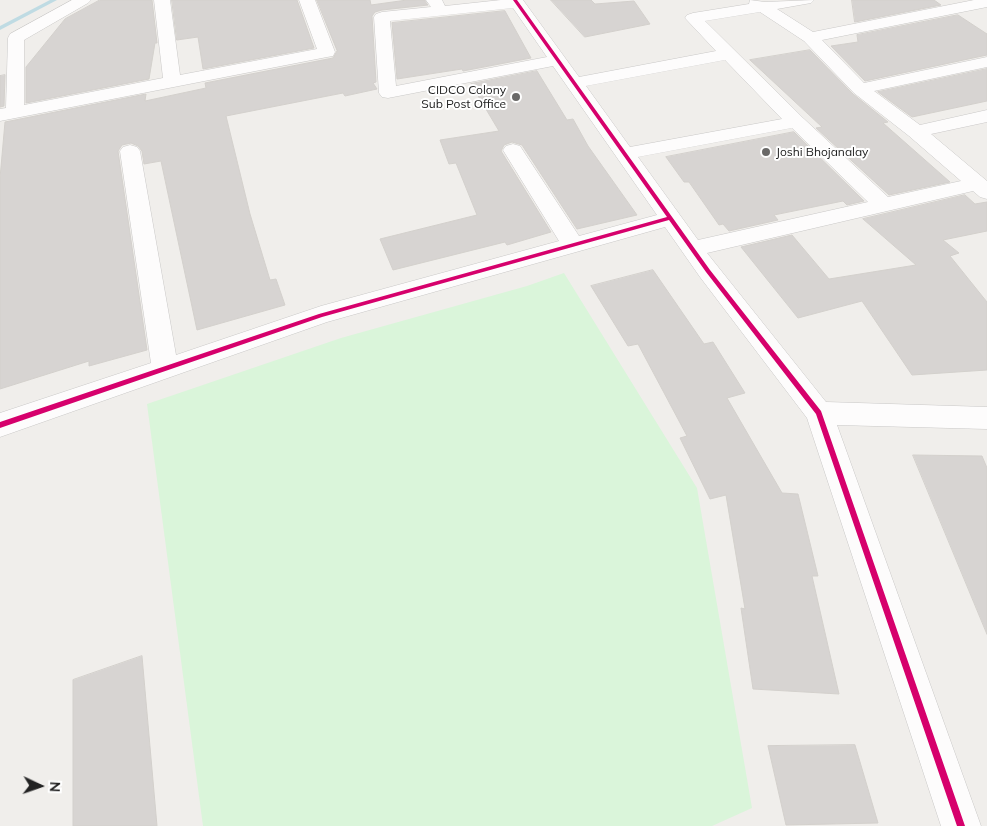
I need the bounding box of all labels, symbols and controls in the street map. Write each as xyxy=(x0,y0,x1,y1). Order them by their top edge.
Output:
place label: CIDCO Colony Sub Post Office xyxy=(421,83,506,111)
marker: CIDCO Colony Sub Post Office xyxy=(510,91,522,103)
place label: Joshi Bhojanalay xyxy=(776,145,868,159)
marker: Joshi Bhojanalay xyxy=(760,146,772,158)
north arrow xyxy=(15,761,65,811)
text: N xyxy=(46,781,64,793)

